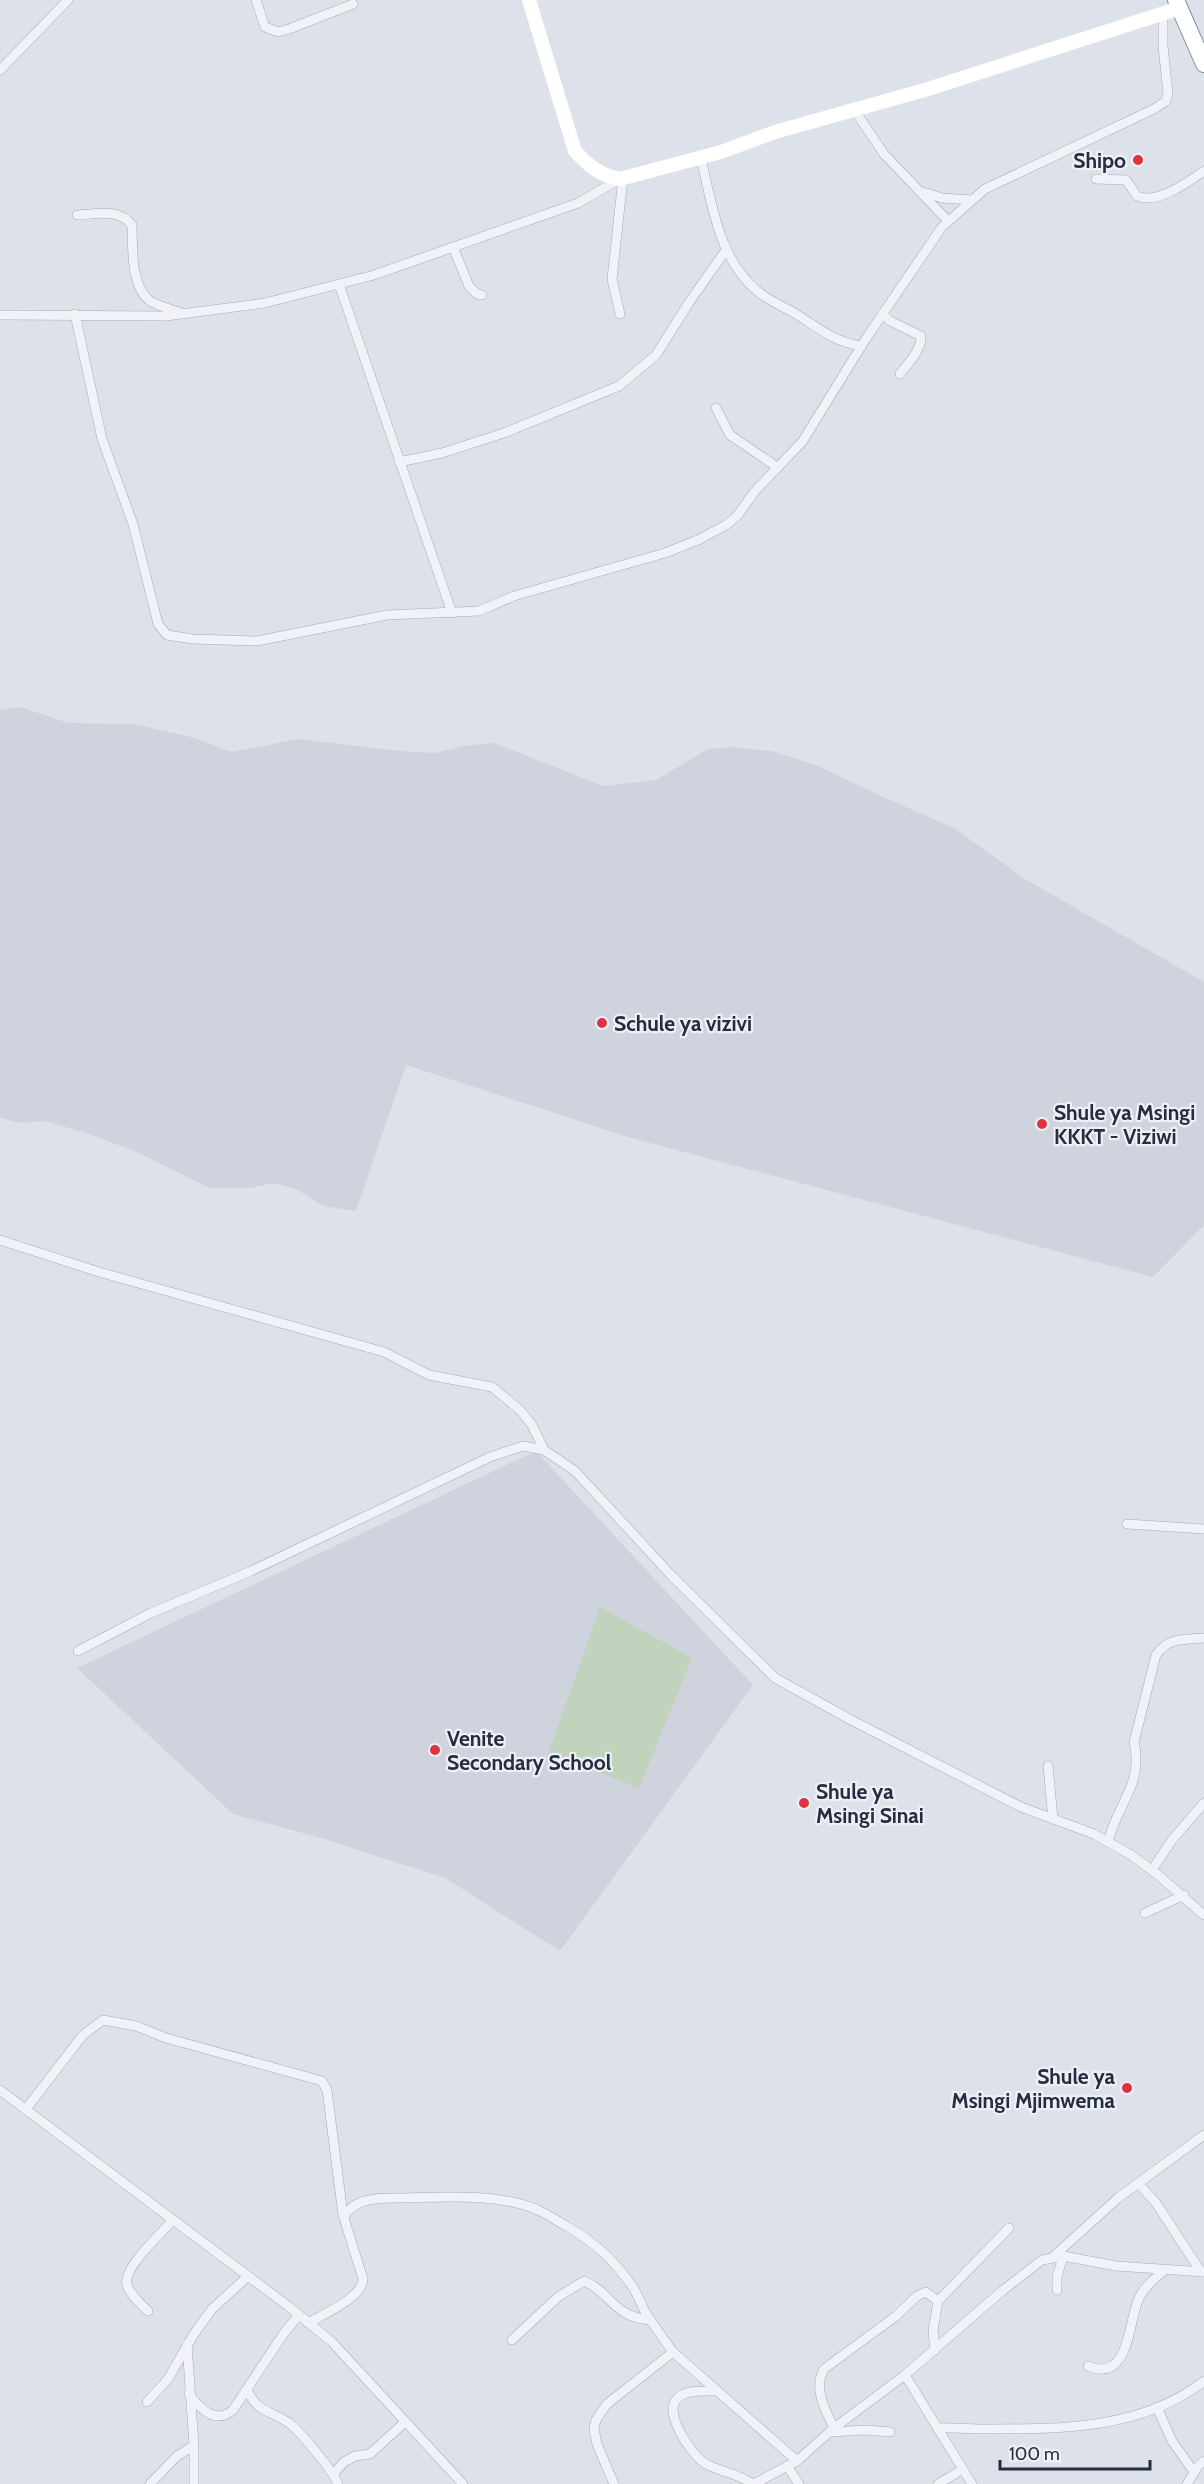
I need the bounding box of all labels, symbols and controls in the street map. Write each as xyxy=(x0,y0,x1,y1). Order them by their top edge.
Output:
place label: Shipo xyxy=(1073,148,1126,173)
marker: Shipo xyxy=(1131,153,1145,167)
place label: Schule ya vizivi xyxy=(614,1011,752,1036)
marker: Schule ya vizivi xyxy=(595,1016,609,1030)
place label: Shule ya Msingi KKKT - Viziwi xyxy=(1054,1100,1195,1149)
marker: Shule ya Msingi KKKT - Viziwi xyxy=(1035,1117,1049,1131)
place label: Venite Secondary School xyxy=(447,1726,612,1775)
marker: Venite Secondary School xyxy=(428,1743,442,1757)
place label: Shule ya Msingi Sinai xyxy=(816,1779,924,1828)
marker: Shule ya Msingi Sinai xyxy=(797,1796,811,1810)
place label: Shule ya Msingi Mjimwema xyxy=(951,2064,1116,2113)
marker: Shule ya Msingi Mjimwema xyxy=(1120,2081,1134,2095)
scale bar xyxy=(1000,2433,1150,2471)
text: 100 m xyxy=(1009,2443,1060,2465)

